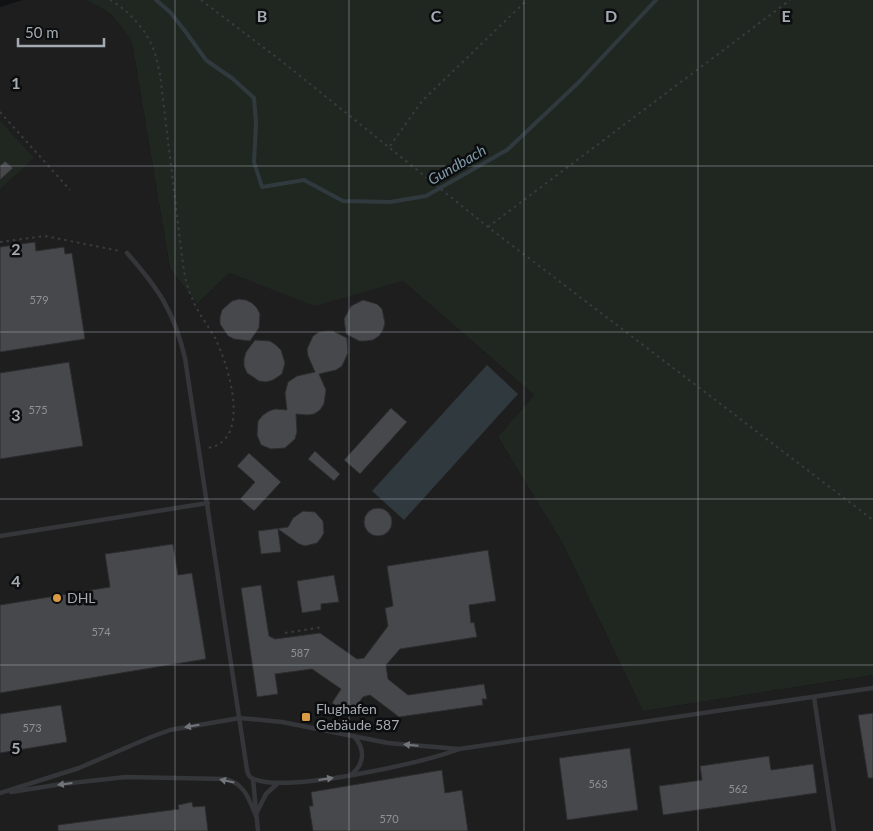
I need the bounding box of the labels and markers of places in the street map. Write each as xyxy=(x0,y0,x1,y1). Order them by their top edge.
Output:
place label: DHL xyxy=(67,589,96,606)
marker: DHL xyxy=(51,592,63,604)
place label: Flughafen Gebäude 587 xyxy=(316,700,399,733)
marker: Flughafen Gebäude 587 xyxy=(300,711,312,723)

